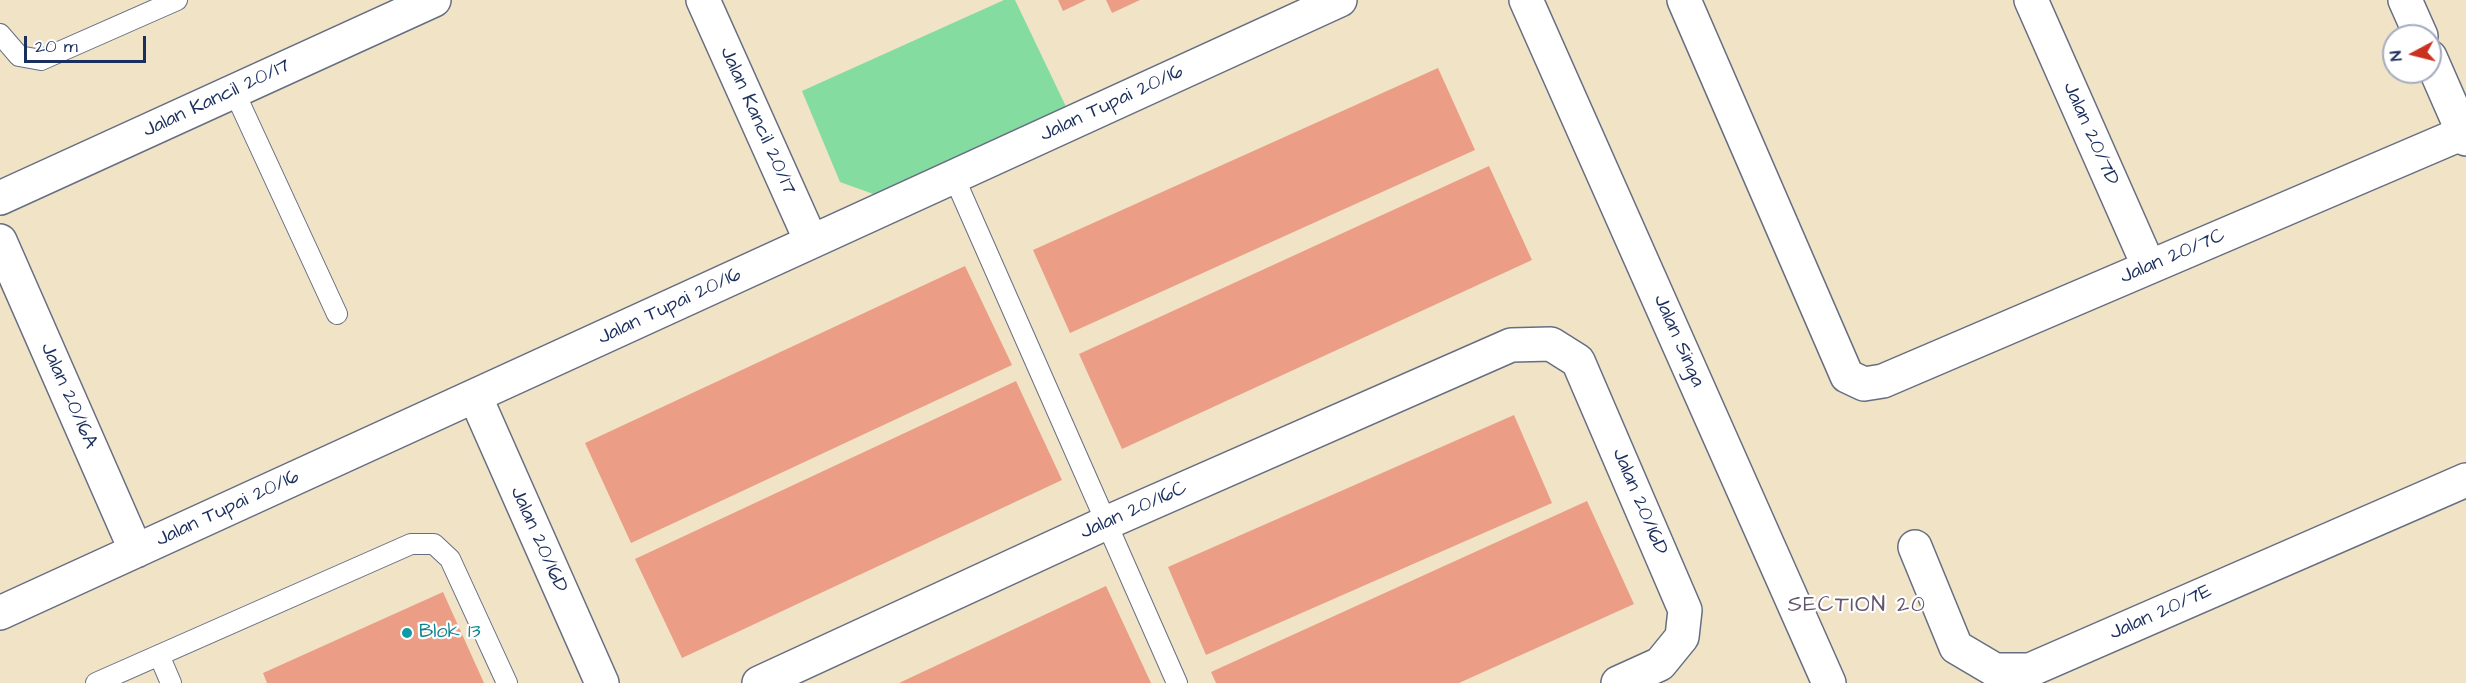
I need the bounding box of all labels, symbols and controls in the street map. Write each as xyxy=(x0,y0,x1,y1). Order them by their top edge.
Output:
scale bar xyxy=(27,24,148,62)
north arrow xyxy=(2382,24,2442,84)
text: 20 m xyxy=(35,34,78,59)
street label: Jalan Kancil 20/17 xyxy=(714,43,800,199)
text: N xyxy=(2385,50,2408,62)
street label: Jalan Kancil 20/17 xyxy=(140,54,294,144)
street label: Jalan Tupai 20/16 xyxy=(1037,60,1187,148)
street label: Jalan 20/7D xyxy=(2057,79,2123,189)
street label: Jalan 20/7C xyxy=(2117,224,2229,290)
street label: Jalan Tupai 20/16 xyxy=(595,263,745,351)
street label: Jalan Singa xyxy=(1647,291,1709,391)
street label: Jalan 20/16A xyxy=(34,339,102,453)
street label: Jalan 20/16D xyxy=(1606,445,1672,559)
street label: Jalan Tupai 20/16 xyxy=(153,465,303,553)
street label: Jalan 20/16C xyxy=(1077,477,1191,545)
street label: Jalan 20/16D xyxy=(504,483,572,597)
street label: Jalan 20/7E xyxy=(2106,580,2216,646)
district label: SECTION 20 xyxy=(1788,593,1926,619)
place label: Blok 13 xyxy=(419,621,481,645)
marker: Blok 13 xyxy=(400,626,414,640)

